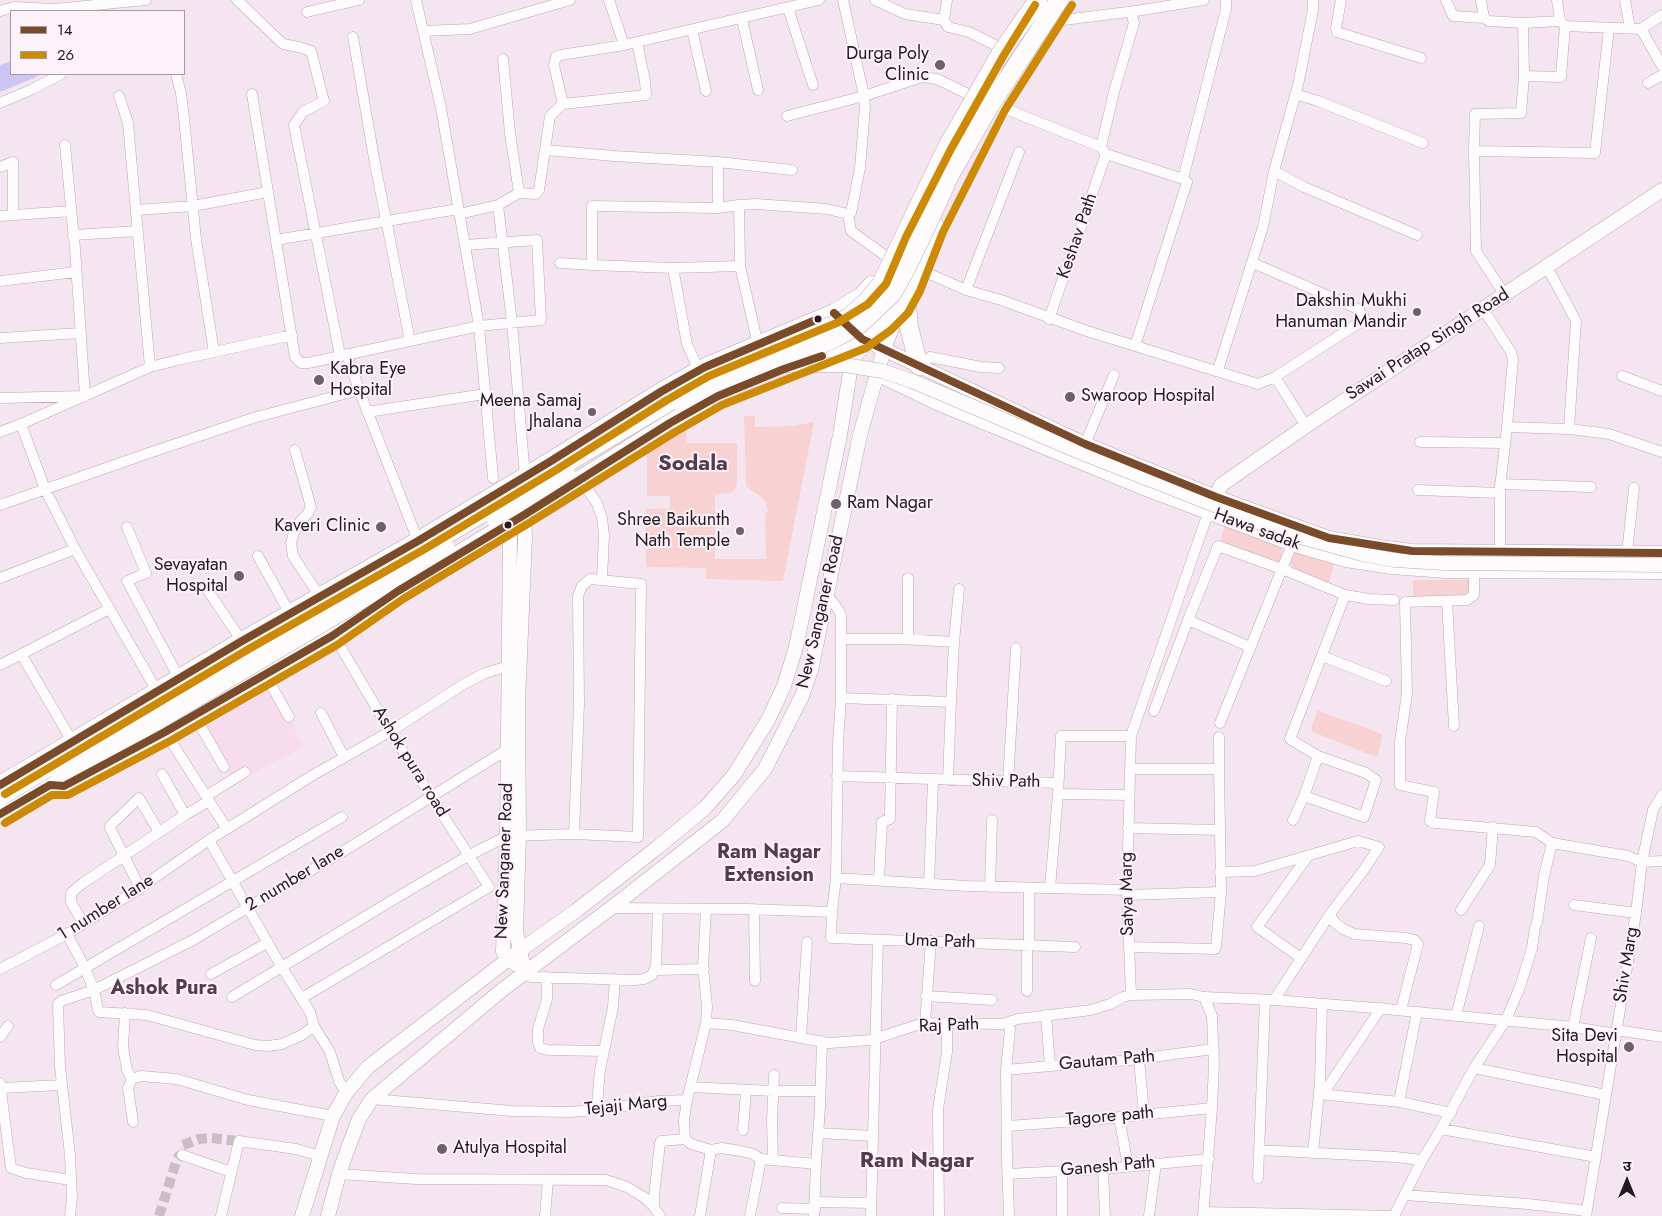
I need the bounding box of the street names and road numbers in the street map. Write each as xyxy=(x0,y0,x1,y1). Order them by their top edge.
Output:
street label: Keshav Path xyxy=(1053,190,1103,282)
street label: Sawai Pratap Singh Road xyxy=(1342,284,1514,406)
street label: Hawa sadak xyxy=(1211,504,1303,556)
street label: New Sanganer Road xyxy=(793,533,849,691)
street label: Ashok pura road xyxy=(367,703,453,821)
street label: Shiv Path xyxy=(971,771,1041,793)
street label: New Sanganer Road xyxy=(491,782,519,940)
street label: 2 number lane xyxy=(242,841,348,917)
street label: Satya Marg xyxy=(1116,852,1140,936)
street label: 1 number lane xyxy=(54,870,158,946)
street label: Shiv Marg xyxy=(1610,925,1644,1005)
street label: Uma Path xyxy=(904,930,976,954)
street label: Raj Path xyxy=(918,1014,980,1038)
street label: Gautam Path xyxy=(1058,1046,1156,1076)
street label: Tejaji Marg xyxy=(584,1091,668,1121)
street label: Tagore path xyxy=(1065,1102,1155,1132)
street label: Ganesh Path xyxy=(1060,1152,1156,1182)

